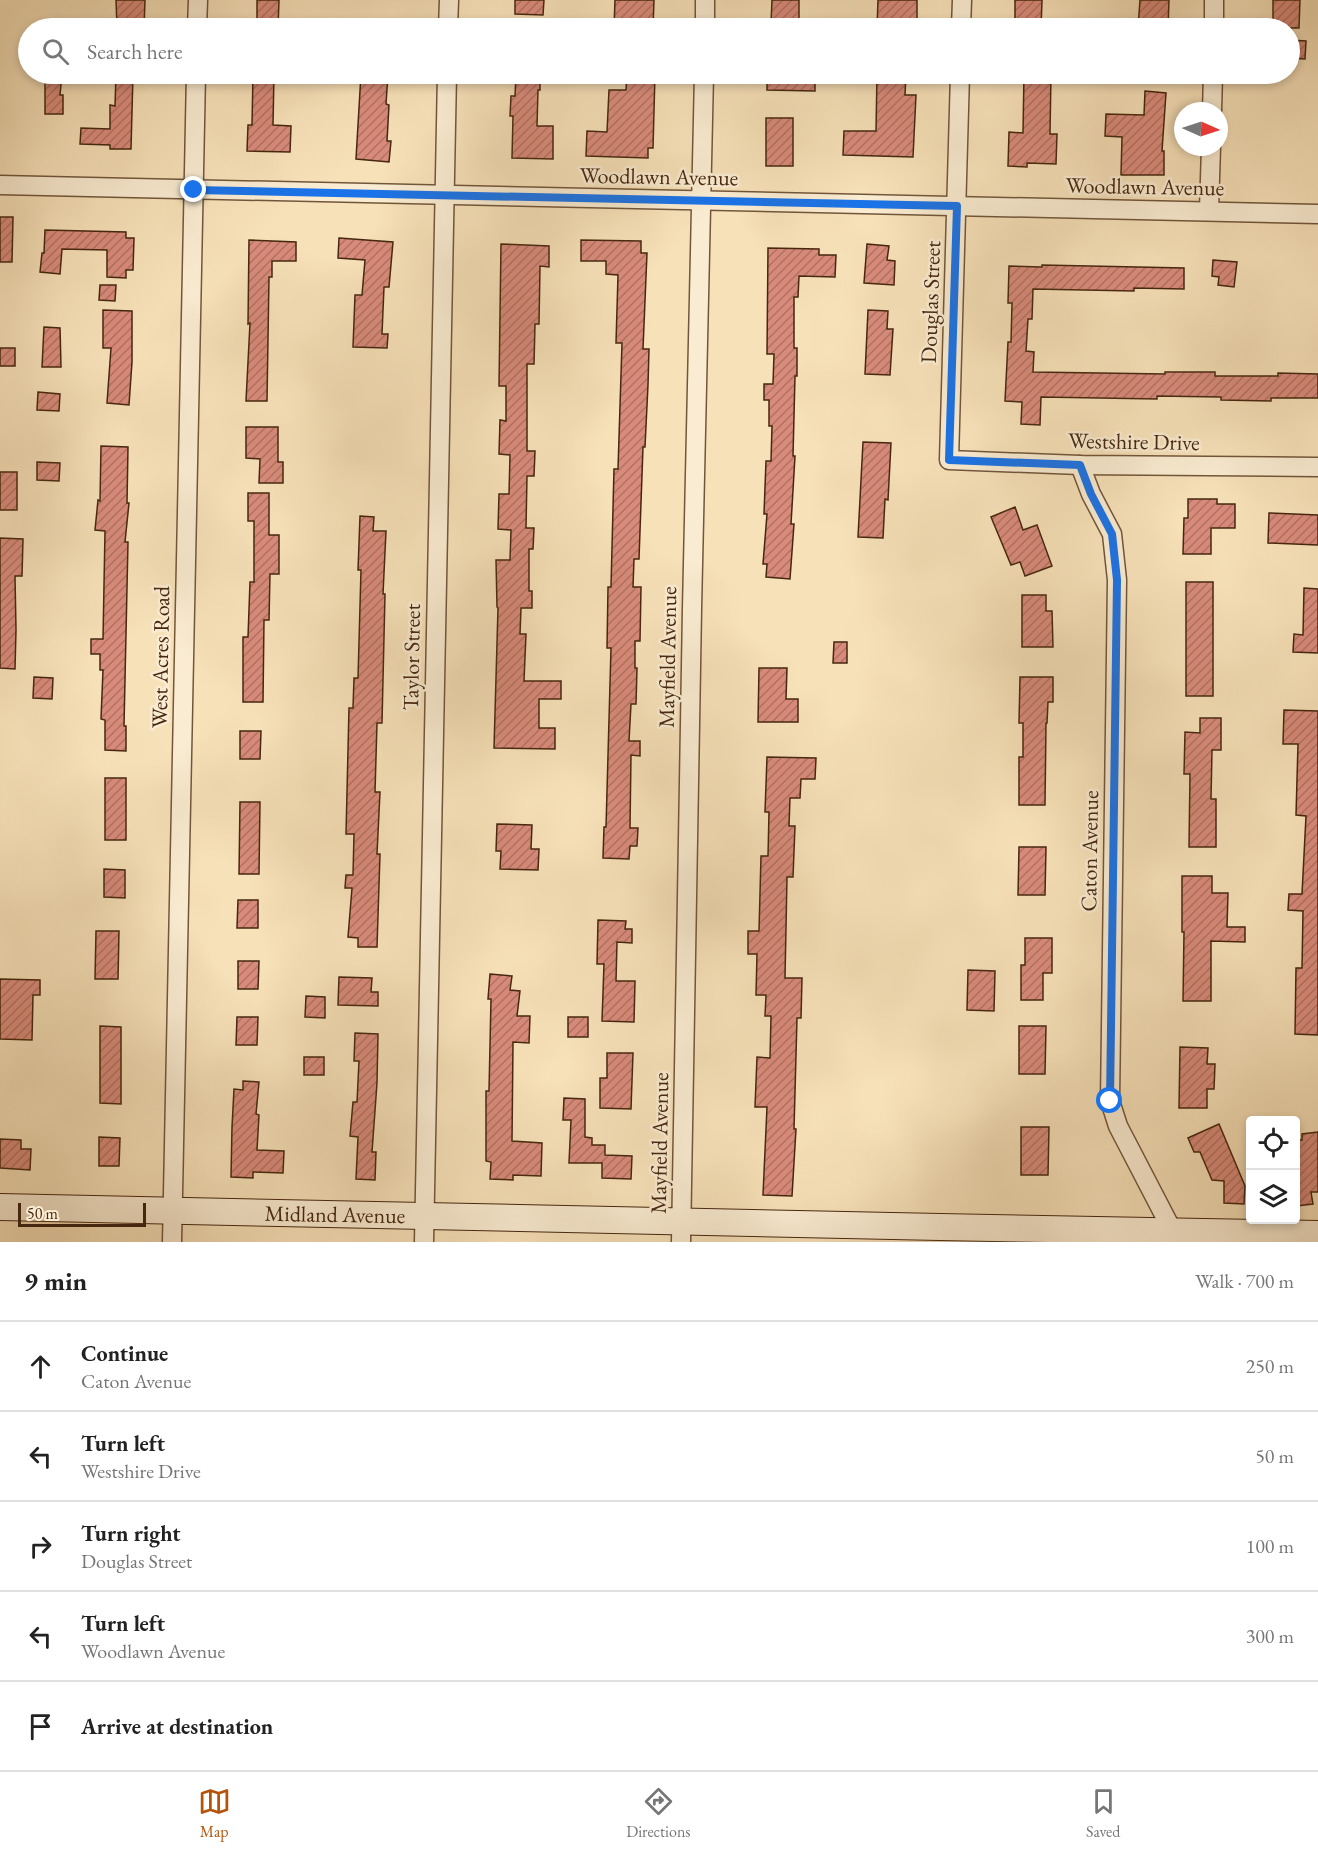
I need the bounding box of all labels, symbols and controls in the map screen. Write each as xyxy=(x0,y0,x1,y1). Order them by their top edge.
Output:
search box xyxy=(18,18,1300,84)
icon: search xyxy=(39,35,72,68)
text: Search here xyxy=(87,37,182,66)
north arrow xyxy=(1174,102,1228,156)
street label: Woodlawn Avenue xyxy=(579,161,739,192)
street label: Woodlawn Avenue xyxy=(1065,171,1225,202)
route end xyxy=(180,176,206,202)
street label: Douglas Street xyxy=(914,240,947,364)
street label: Westshire Drive xyxy=(1068,426,1200,457)
street label: West Acres Road xyxy=(145,585,176,728)
street label: Mayfield Avenue xyxy=(652,586,683,728)
street label: Taylor Street xyxy=(396,603,427,711)
street label: Caton Avenue xyxy=(1074,790,1105,912)
street label: Mayfield Avenue xyxy=(644,1072,675,1214)
route start xyxy=(1096,1087,1122,1113)
map controls xyxy=(1246,1116,1300,1224)
button: locate xyxy=(1246,1116,1300,1170)
button: layers xyxy=(1246,1170,1300,1224)
street label: Midland Avenue xyxy=(264,1199,406,1230)
scale bar xyxy=(18,1200,146,1228)
text: 50 m xyxy=(27,1203,58,1224)
text: 9 min xyxy=(24,1264,87,1298)
text: Walk · 700 m xyxy=(1195,1268,1294,1294)
text: Continue xyxy=(81,1339,168,1368)
icon: ahead xyxy=(24,1350,57,1383)
text: 250 m xyxy=(1246,1353,1294,1379)
text: Caton Avenue xyxy=(81,1368,191,1394)
text: Turn left xyxy=(81,1429,165,1458)
icon: left xyxy=(24,1440,57,1473)
text: 50 m xyxy=(1255,1443,1294,1469)
text: Westshire Drive xyxy=(81,1458,201,1484)
text: Turn right xyxy=(81,1519,180,1548)
icon: right xyxy=(24,1530,57,1563)
text: 100 m xyxy=(1246,1533,1294,1559)
text: Douglas Street xyxy=(81,1548,192,1574)
text: Turn left xyxy=(81,1609,165,1638)
icon: left xyxy=(24,1620,57,1653)
text: 300 m xyxy=(1246,1623,1294,1649)
text: Woodlawn Avenue xyxy=(81,1638,225,1664)
icon: arrive xyxy=(24,1710,57,1743)
text: Arrive at destination xyxy=(81,1712,273,1741)
tab: Map xyxy=(198,1785,231,1842)
tab: Directions xyxy=(626,1785,691,1842)
tab: Saved xyxy=(1086,1785,1120,1842)

